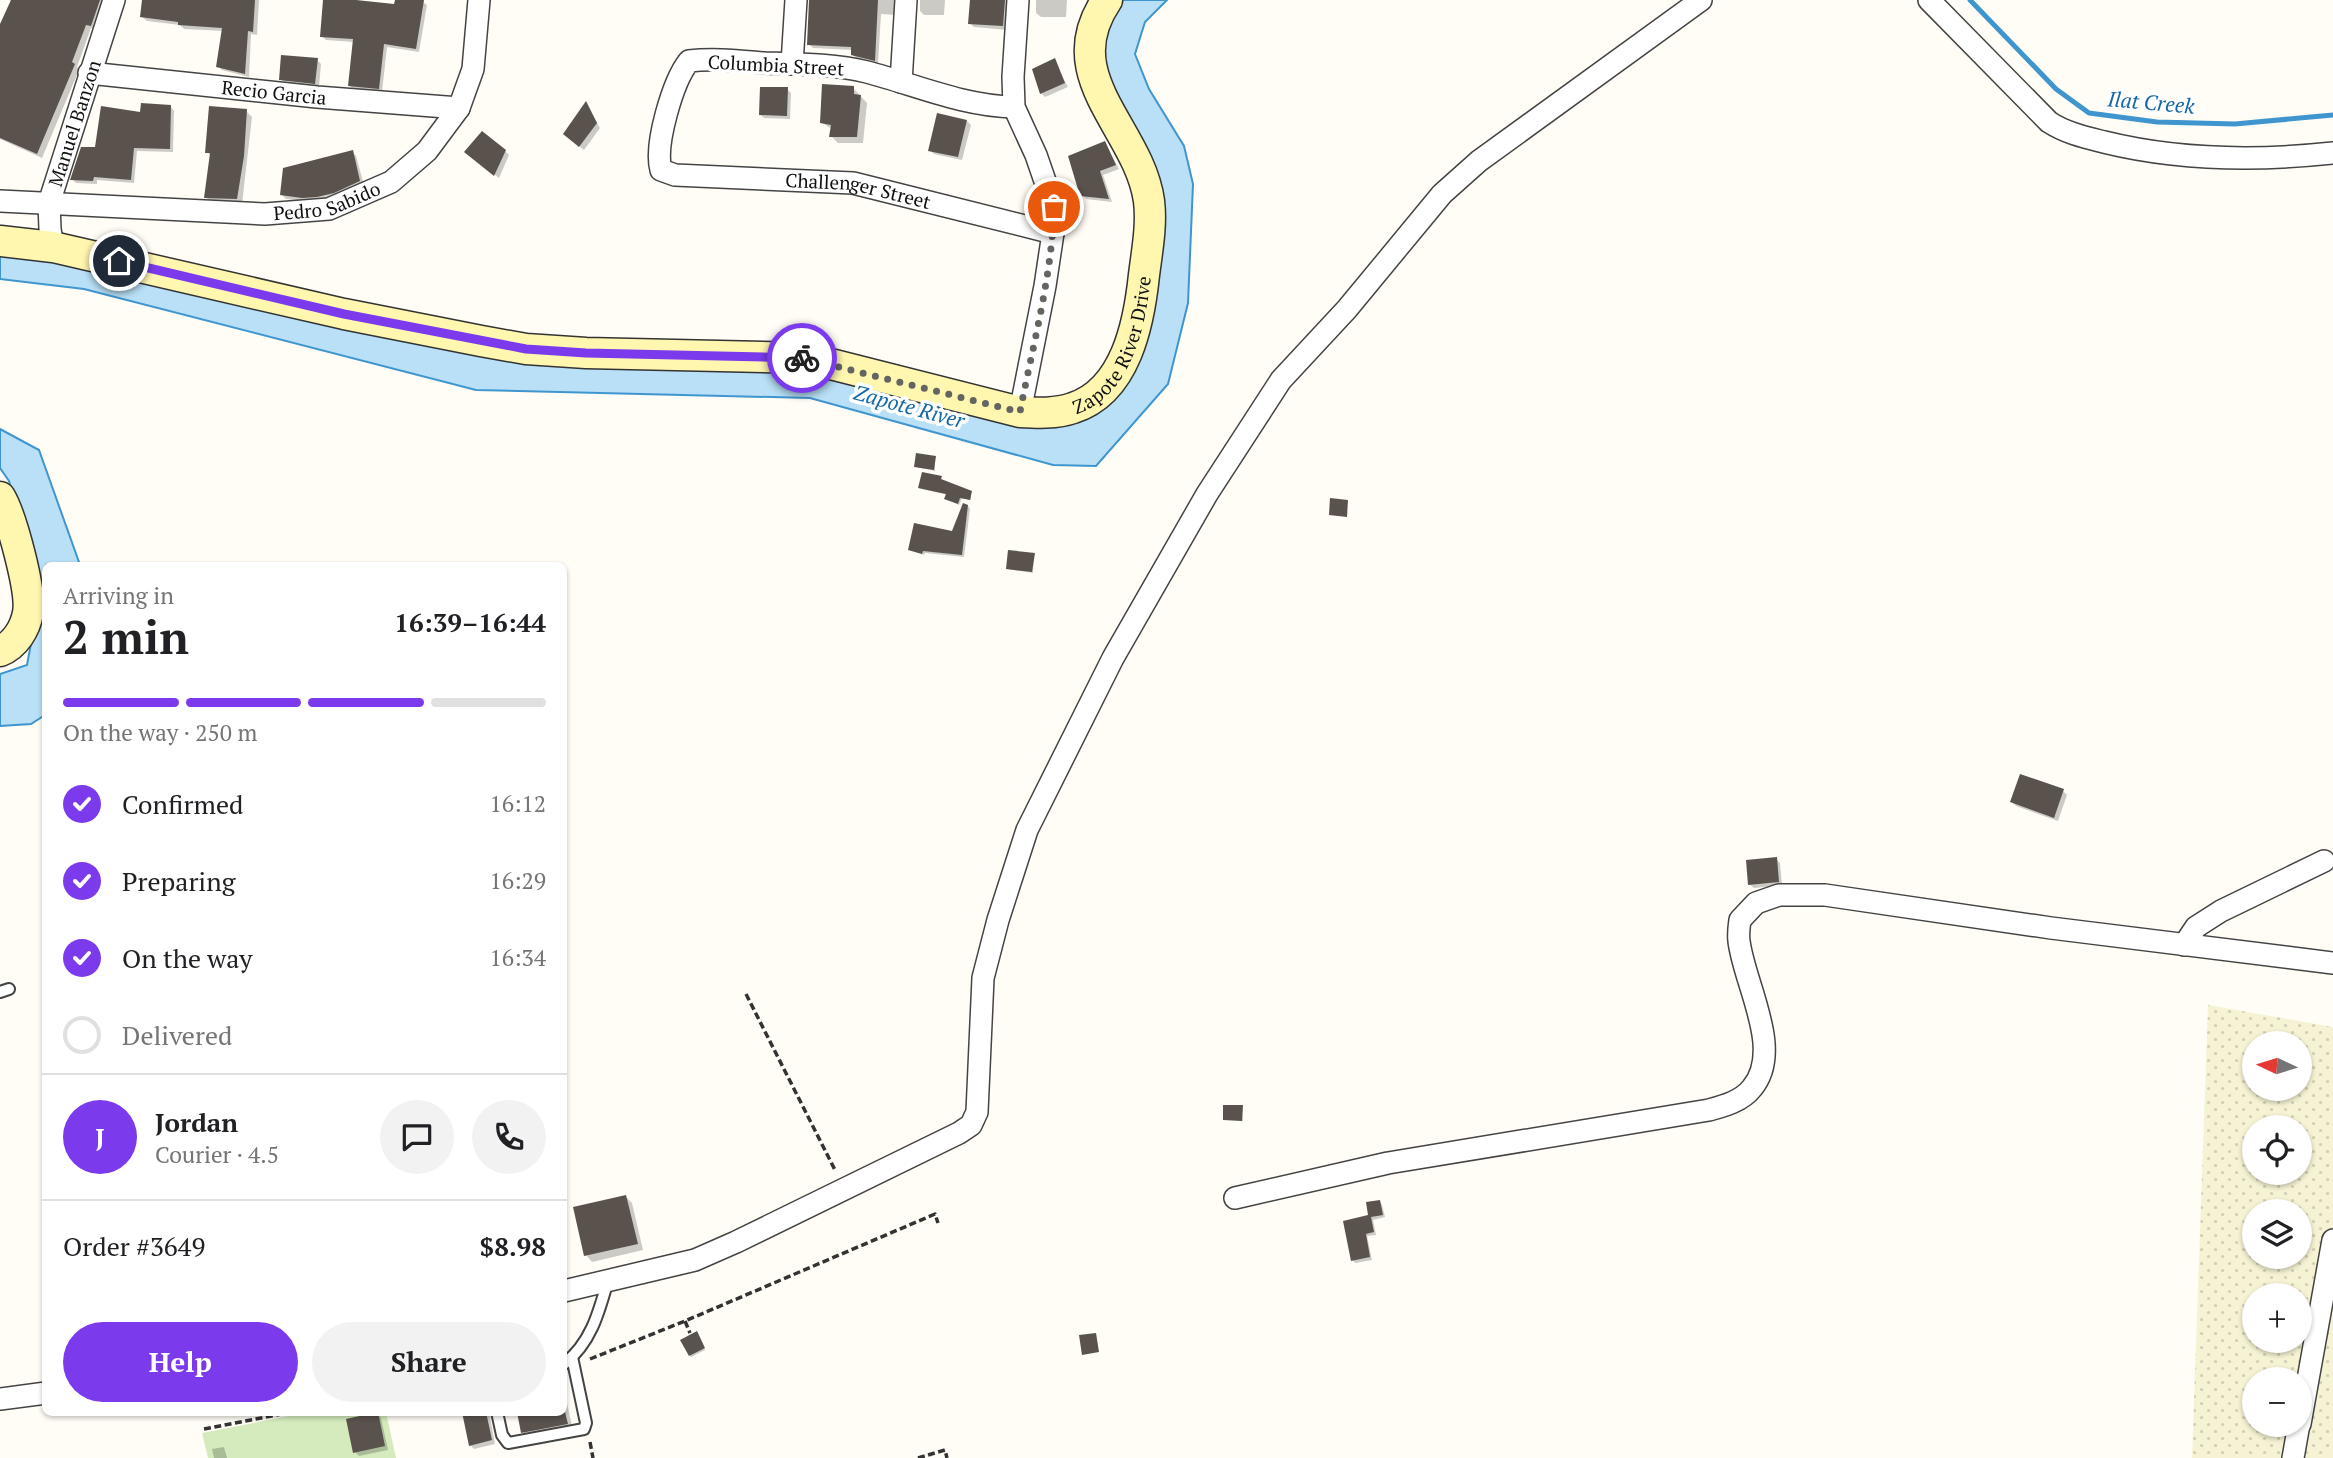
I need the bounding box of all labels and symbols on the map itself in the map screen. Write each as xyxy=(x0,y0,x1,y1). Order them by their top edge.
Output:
street label: Columbia Street xyxy=(707,48,845,81)
street label: Manuel Banzon xyxy=(42,57,106,190)
street label: Recio Garcia xyxy=(220,74,328,110)
water label: Ilat Creek xyxy=(2106,84,2197,120)
street label: Challenger Street xyxy=(785,167,933,214)
street label: Pedro Sabido xyxy=(273,175,384,225)
pin xyxy=(1024,177,1084,237)
pin xyxy=(89,231,149,291)
street label: Zapote River Drive xyxy=(1069,275,1156,419)
courier xyxy=(767,323,837,393)
water label: Zapote River xyxy=(851,378,969,434)
north arrow xyxy=(2242,1031,2312,1101)

